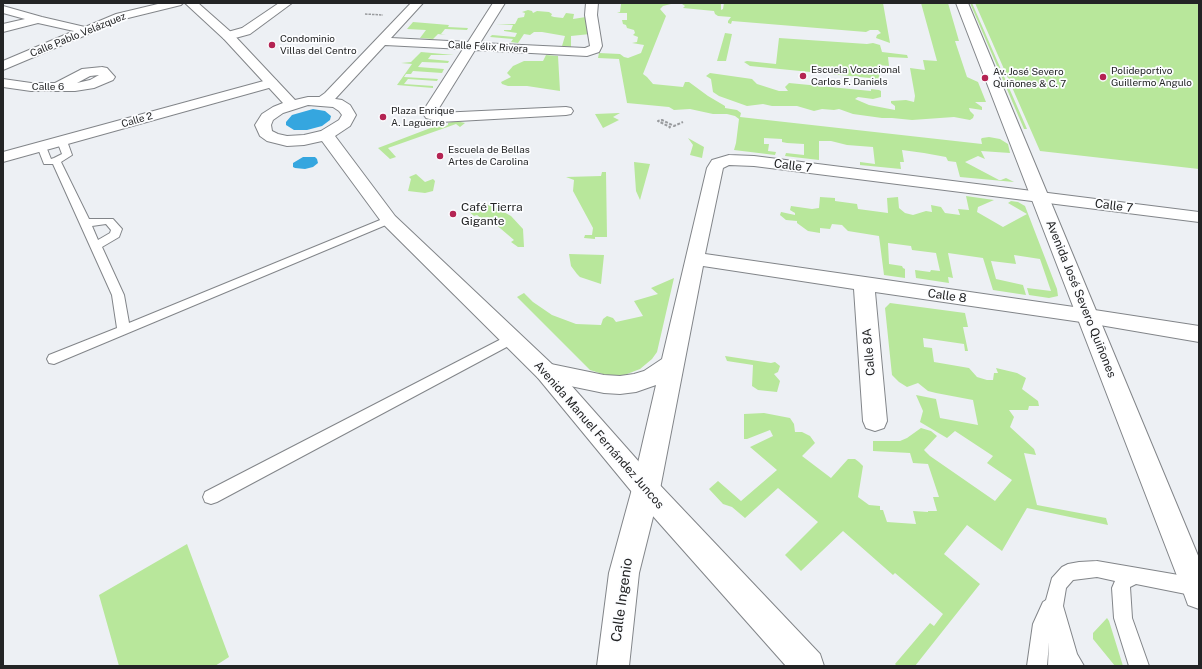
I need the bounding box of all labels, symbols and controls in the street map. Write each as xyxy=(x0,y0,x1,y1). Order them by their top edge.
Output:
street label: Calle Pablo Velázquez xyxy=(28,10,128,60)
place label: Condominio Villas del Centro xyxy=(280,33,357,56)
street label: Calle Félix Rivera xyxy=(448,39,528,55)
marker: Condominio Villas del Centro xyxy=(267,40,277,50)
place label: Escuela Vocacional Carlos F. Daniels xyxy=(811,64,901,88)
place label: Polideportivo Guillermo Angulo xyxy=(1111,65,1192,88)
place label: Av. José Severo Quiñones & C. 7 xyxy=(993,66,1066,90)
marker: Escuela Vocacional Carlos F. Daniels xyxy=(798,71,808,81)
marker: Polideportivo Guillermo Angulo xyxy=(1098,72,1108,82)
marker: Av. José Severo Quiñones & C. 7 xyxy=(980,73,990,83)
street label: Calle 6 xyxy=(32,81,64,93)
place label: Plaza Enrique A. Laguerre xyxy=(391,105,454,128)
street label: Calle 2 xyxy=(120,110,154,130)
marker: Plaza Enrique A. Laguerre xyxy=(378,112,388,122)
place label: Escuela de Bellas Artes de Carolina xyxy=(448,144,530,168)
marker: Escuela de Bellas Artes de Carolina xyxy=(435,151,445,161)
street label: Calle 7 xyxy=(773,157,813,175)
street label: Calle 7 xyxy=(1094,197,1134,215)
place label: Café Tierra Gigante xyxy=(461,200,523,228)
marker: Café Tierra Gigante xyxy=(448,209,458,219)
street label: Avenida José Severo Quiñones xyxy=(1043,218,1119,380)
street label: Calle 8 xyxy=(927,286,967,306)
street label: Calle 8A xyxy=(860,328,878,376)
street label: Avenida Manuel Fernández Juncos xyxy=(531,358,667,512)
street label: Calle Ingenio xyxy=(608,557,636,643)

